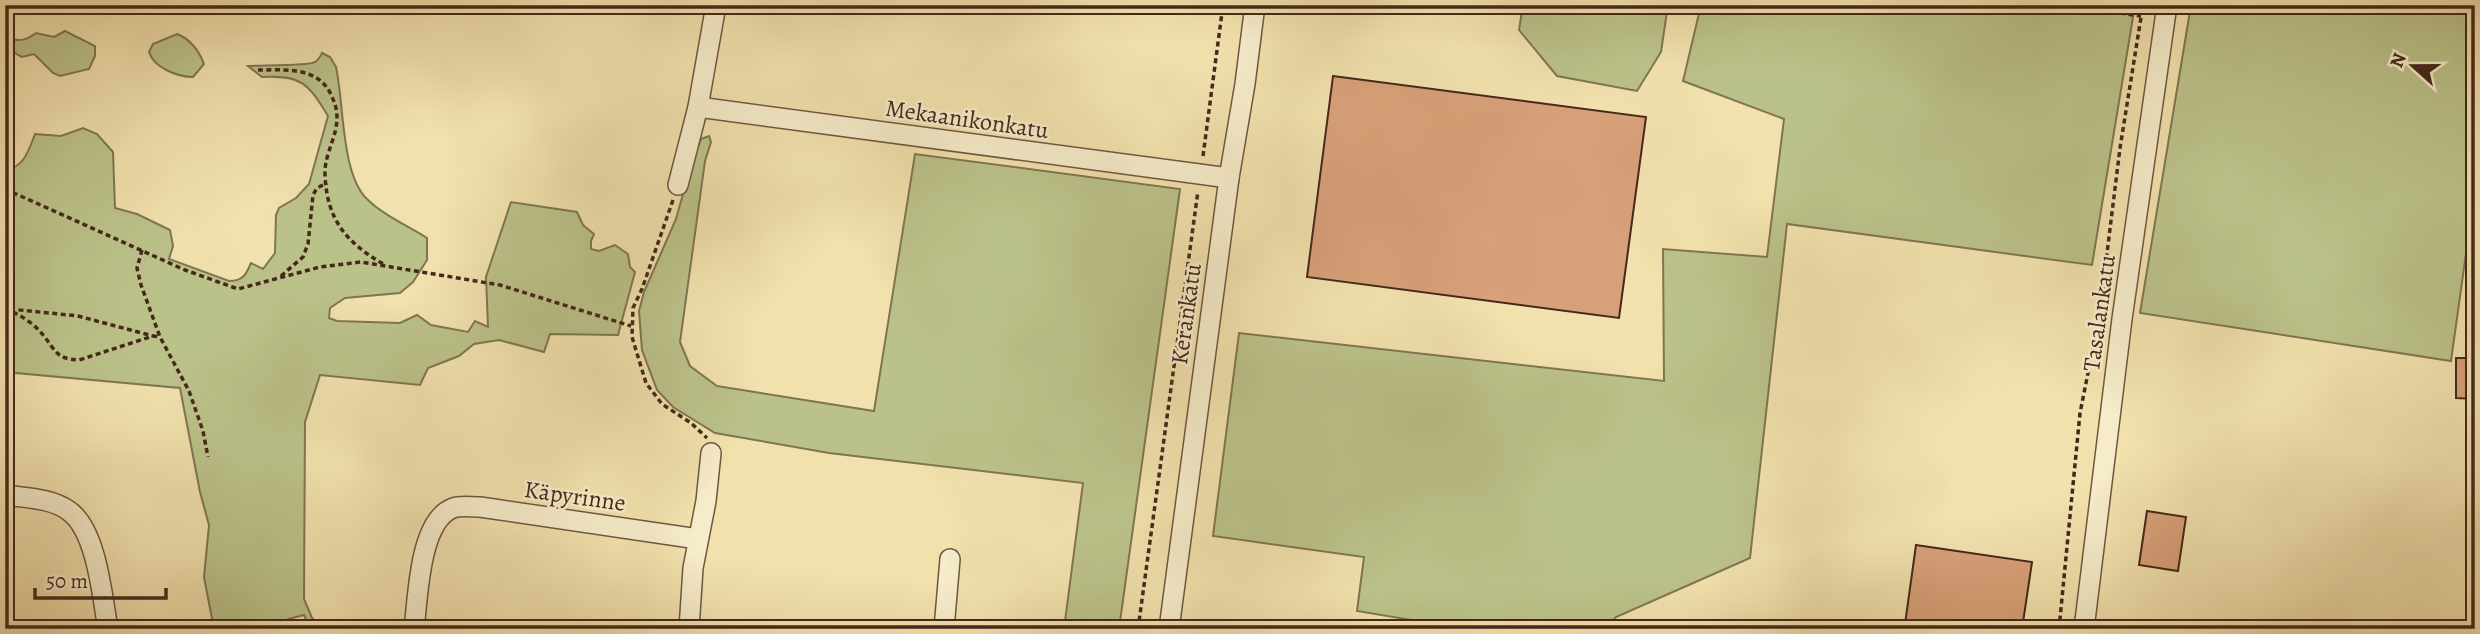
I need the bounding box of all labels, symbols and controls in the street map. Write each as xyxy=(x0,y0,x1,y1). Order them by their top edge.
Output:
north arrow xyxy=(2378,32,2448,102)
text: N xyxy=(2383,49,2413,71)
street label: Mekaanikonkatu xyxy=(883,92,1051,146)
street label: Tasalankatu xyxy=(2075,253,2123,373)
street label: Kerankatu xyxy=(1163,261,1209,367)
street label: Käpyrinne xyxy=(522,473,628,519)
scale bar xyxy=(35,557,166,601)
text: 50 m xyxy=(46,567,88,595)

